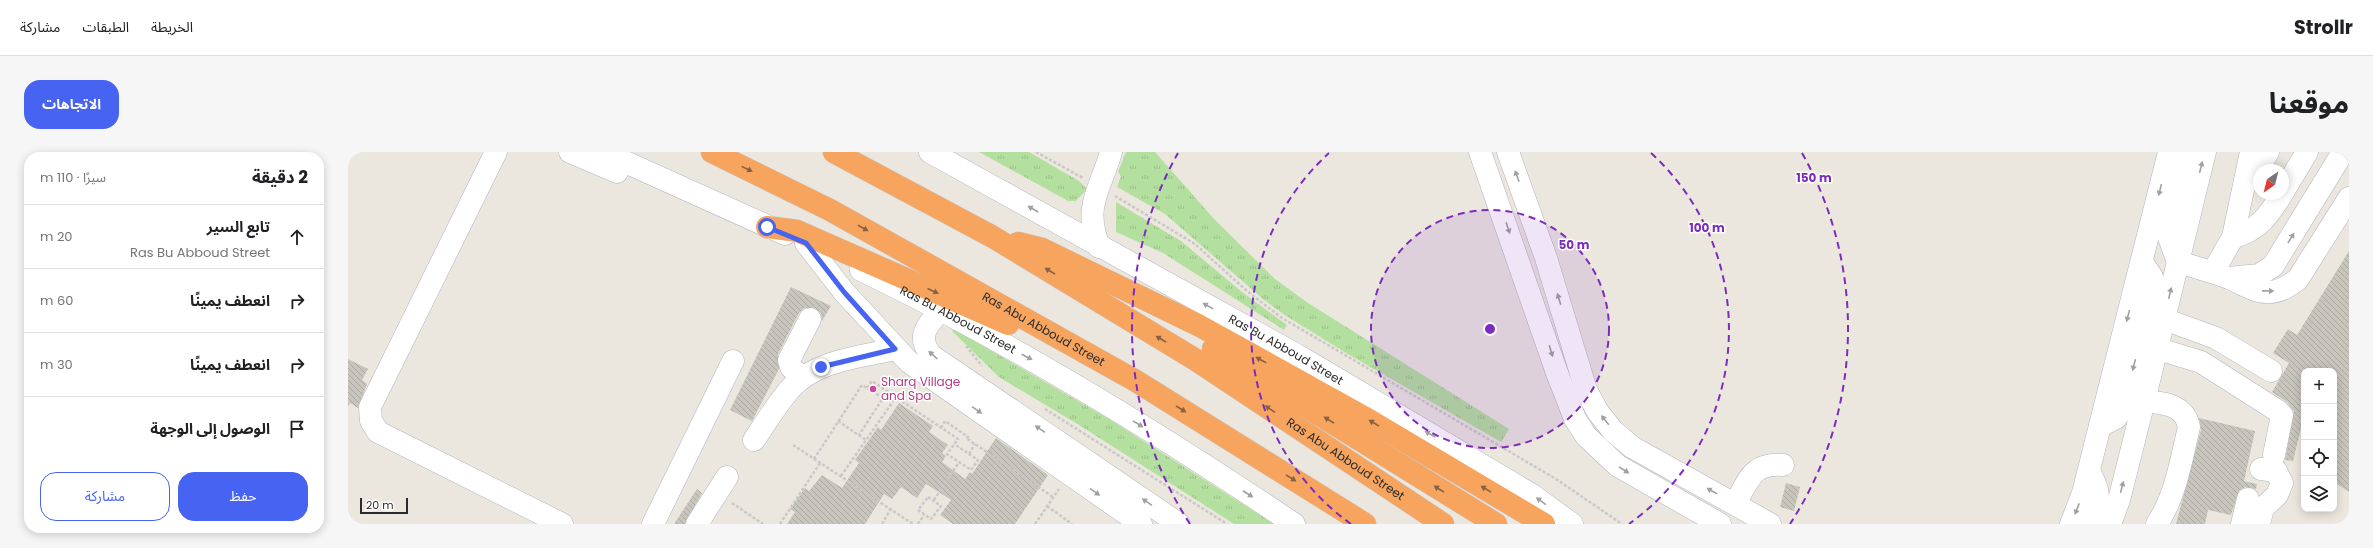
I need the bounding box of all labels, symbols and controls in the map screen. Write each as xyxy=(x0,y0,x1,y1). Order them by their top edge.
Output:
text: Strollr xyxy=(2294,14,2353,41)
text: مشاركة xyxy=(20,17,60,37)
text: الطبقات xyxy=(82,17,129,37)
text: الخريطة xyxy=(151,17,193,37)
button: الاتجاهات xyxy=(24,80,119,129)
text: موقعنا xyxy=(2269,84,2349,123)
one-way arrow xyxy=(2199,161,2205,173)
north arrow xyxy=(2253,164,2289,200)
text: 2 دقيقة xyxy=(252,165,308,189)
one-way arrow xyxy=(742,166,753,172)
text: سيرًا · 110 m xyxy=(40,168,106,187)
text: 150 m xyxy=(1796,169,1832,186)
one-way arrow xyxy=(1513,170,1519,182)
one-way arrow xyxy=(2157,184,2163,196)
one-way arrow xyxy=(1027,206,1039,213)
text: تابع السير xyxy=(207,216,270,237)
route start xyxy=(758,218,776,236)
text: 100 m xyxy=(1689,219,1725,236)
one-way arrow xyxy=(1505,222,1511,234)
one-way arrow xyxy=(857,225,869,232)
icon: ahead xyxy=(286,226,308,248)
text: 20 m xyxy=(40,227,73,246)
one-way arrow xyxy=(2287,233,2295,243)
text: 50 m xyxy=(1559,236,1590,253)
text: Ras Bu Abboud Street xyxy=(130,243,270,262)
one-way arrow xyxy=(1044,268,1056,275)
street label: Ras Bu Abboud Street xyxy=(897,281,1019,357)
one-way arrow xyxy=(2168,287,2174,299)
one-way arrow xyxy=(928,288,940,294)
street label: Ras Abu Abboud Street xyxy=(979,288,1108,370)
one-way arrow xyxy=(2262,288,2275,294)
text: انعطف يمينًا xyxy=(190,290,270,311)
icon: right xyxy=(286,290,308,312)
text: 60 m xyxy=(40,291,73,310)
one-way arrow xyxy=(1556,293,1562,305)
one-way arrow xyxy=(1202,303,1213,310)
street label: Ras Bu Abboud Street xyxy=(1226,310,1347,389)
one-way arrow xyxy=(2125,310,2131,322)
centre of rings xyxy=(1483,322,1497,336)
one-way arrow xyxy=(1155,335,1167,342)
one-way arrow xyxy=(1548,345,1554,357)
one-way arrow xyxy=(928,351,937,360)
text: انعطف يمينًا xyxy=(190,354,270,375)
icon: right xyxy=(286,354,308,376)
one-way arrow xyxy=(1021,354,1033,361)
text: 30 m xyxy=(40,355,73,374)
one-way arrow xyxy=(1255,356,1267,363)
route end xyxy=(812,358,830,376)
one-way arrow xyxy=(2131,359,2137,371)
map controls xyxy=(2301,368,2337,512)
button: + xyxy=(2301,368,2337,404)
place label: Sharq Village and Spa xyxy=(881,373,960,404)
marker: Sharq Village and Spa xyxy=(868,384,878,394)
button: − xyxy=(2301,404,2337,440)
one-way arrow xyxy=(1265,405,1275,413)
one-way arrow xyxy=(971,406,982,414)
one-way arrow xyxy=(1175,406,1187,413)
street label: Ras Abu Abboud Street xyxy=(1283,413,1408,504)
one-way arrow xyxy=(1600,415,1609,426)
one-way arrow xyxy=(1323,417,1335,424)
text: الوصول إلى الوجهة xyxy=(150,418,270,439)
icon: arrive xyxy=(286,418,308,440)
one-way arrow xyxy=(1368,420,1380,427)
one-way arrow xyxy=(1132,421,1144,428)
one-way arrow xyxy=(1034,425,1045,433)
one-way arrow xyxy=(1424,430,1436,437)
button: locate xyxy=(2301,440,2337,476)
one-way arrow xyxy=(1619,466,1629,474)
button: مشاركة xyxy=(40,472,170,521)
button: حفظ xyxy=(178,472,308,521)
one-way arrow xyxy=(1286,474,1296,482)
button: layers xyxy=(2301,476,2337,512)
one-way arrow xyxy=(2119,481,2125,493)
one-way arrow xyxy=(1433,485,1445,492)
one-way arrow xyxy=(1480,486,1492,493)
one-way arrow xyxy=(1090,488,1100,496)
one-way arrow xyxy=(1706,488,1718,495)
one-way arrow xyxy=(1243,490,1254,497)
scale bar xyxy=(360,496,408,515)
text: 20 m xyxy=(366,497,394,513)
one-way arrow xyxy=(1535,497,1546,505)
one-way arrow xyxy=(1142,498,1152,506)
one-way arrow xyxy=(2074,504,2080,516)

